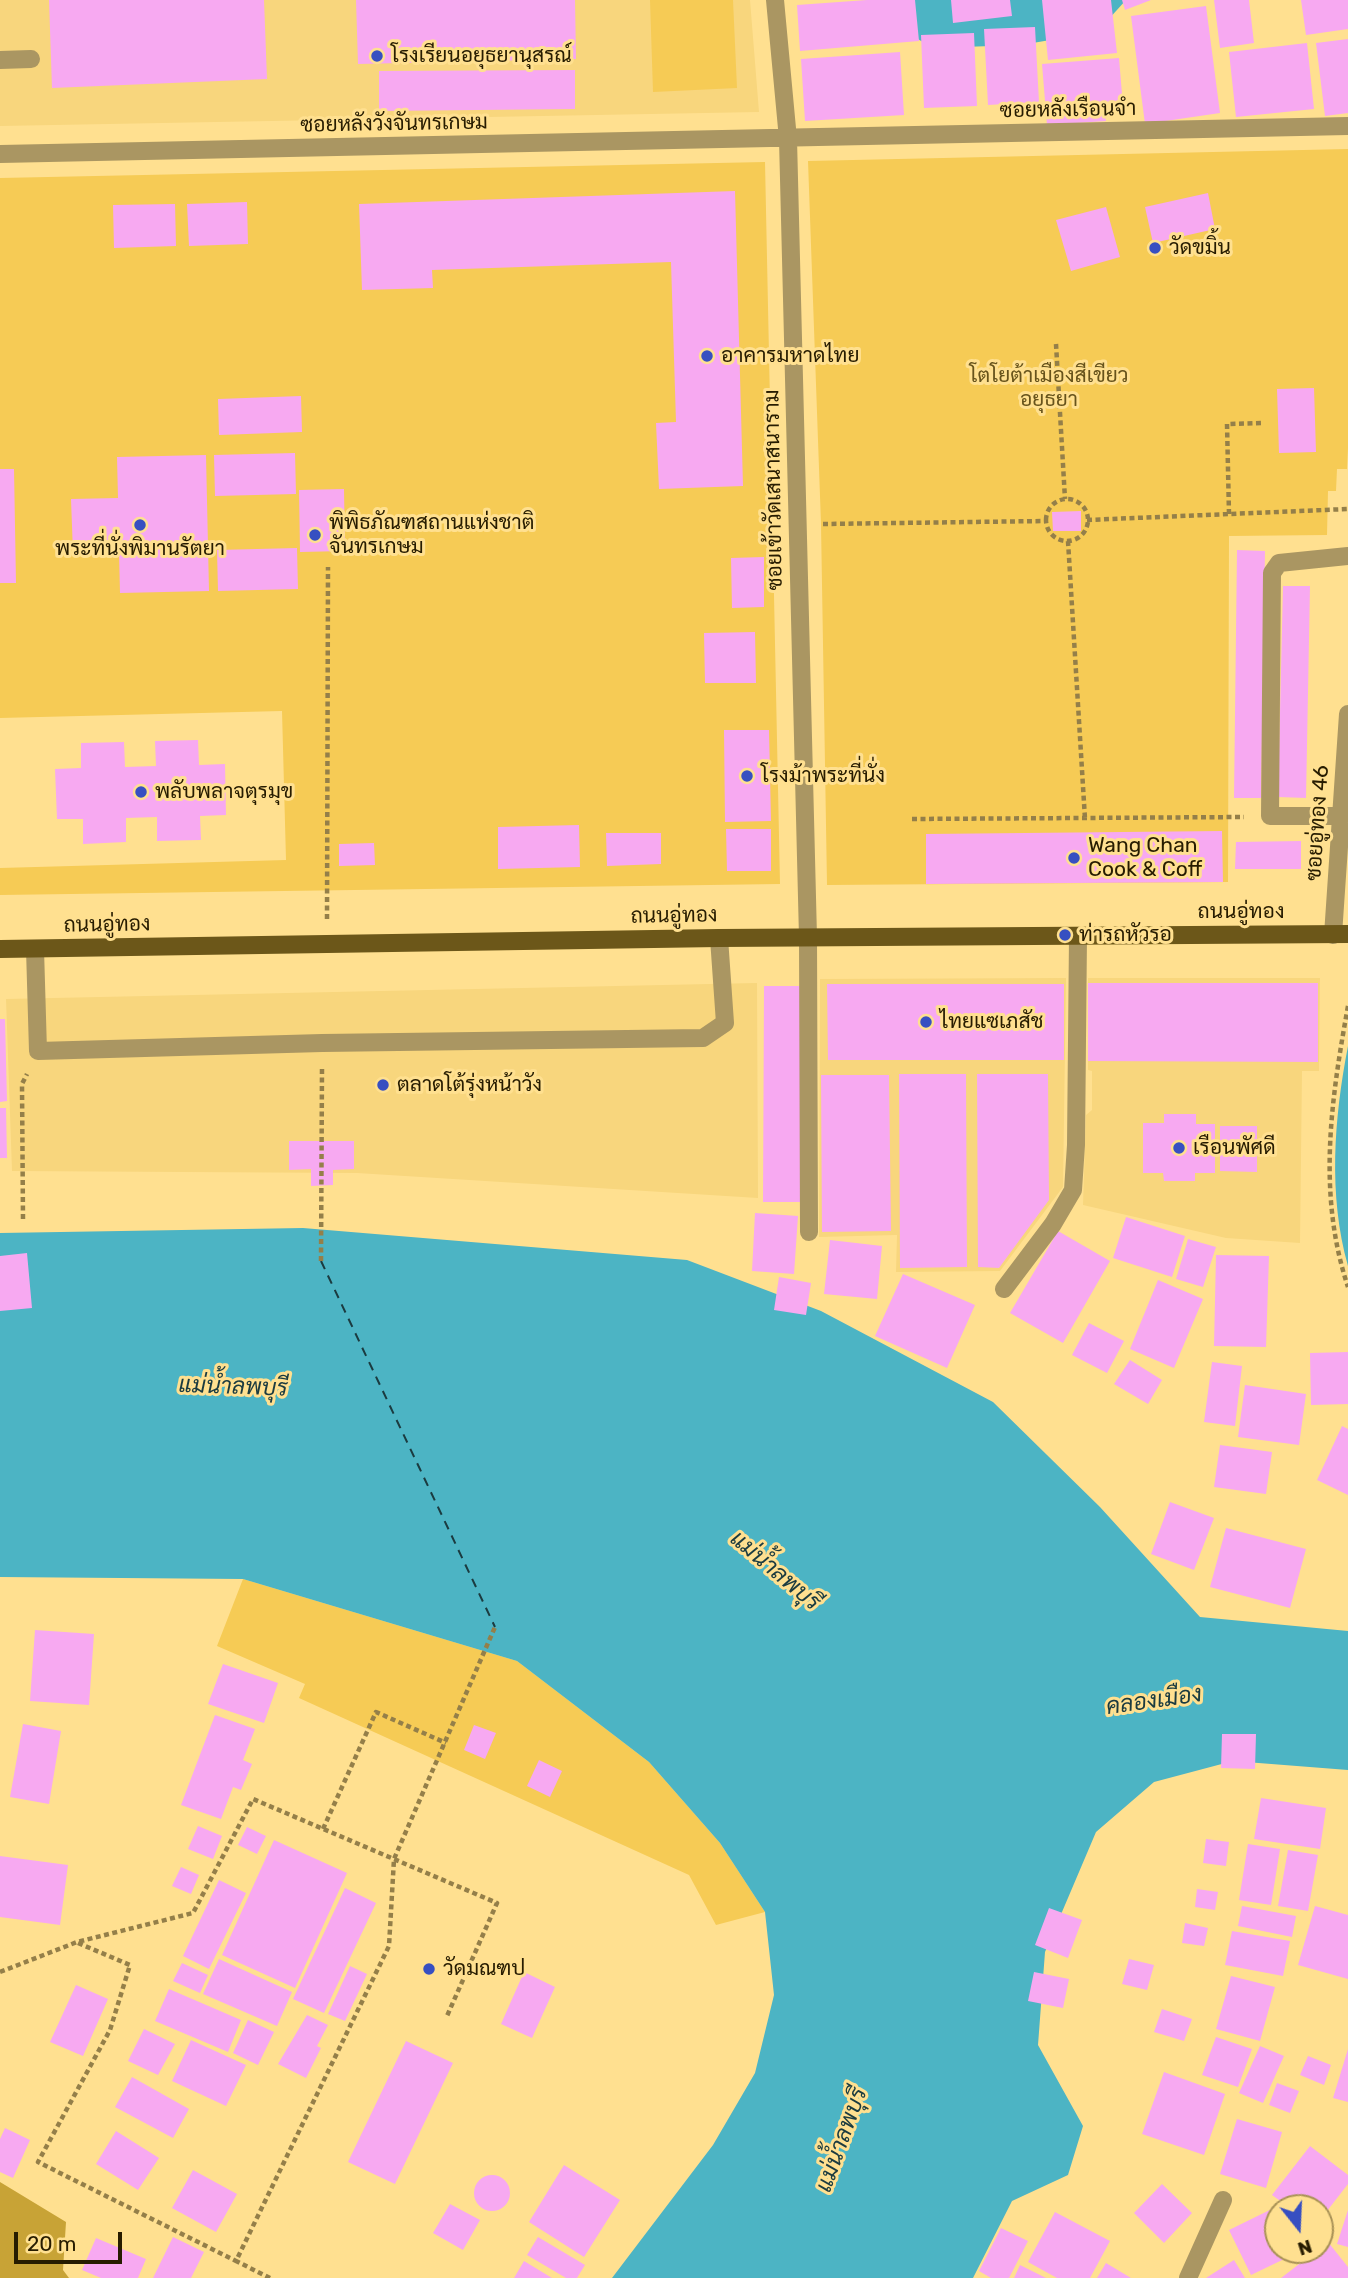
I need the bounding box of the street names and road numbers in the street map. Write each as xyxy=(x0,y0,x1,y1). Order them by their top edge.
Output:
street label: ซอยหลังเรือนจำ xyxy=(999,96,1137,124)
street label: ซอยหลังวังจันทรเกษม xyxy=(300,110,488,138)
street label: ซอยเข้าวัดเสนาสนาราม xyxy=(760,389,788,591)
street label: ซอยอู่ทอง 46 xyxy=(1301,764,1335,882)
street label: ถนนอู่ทอง xyxy=(1198,899,1284,925)
street label: ถนนอู่ทอง xyxy=(630,903,718,929)
street label: ถนนอู่ทอง xyxy=(63,912,151,938)

